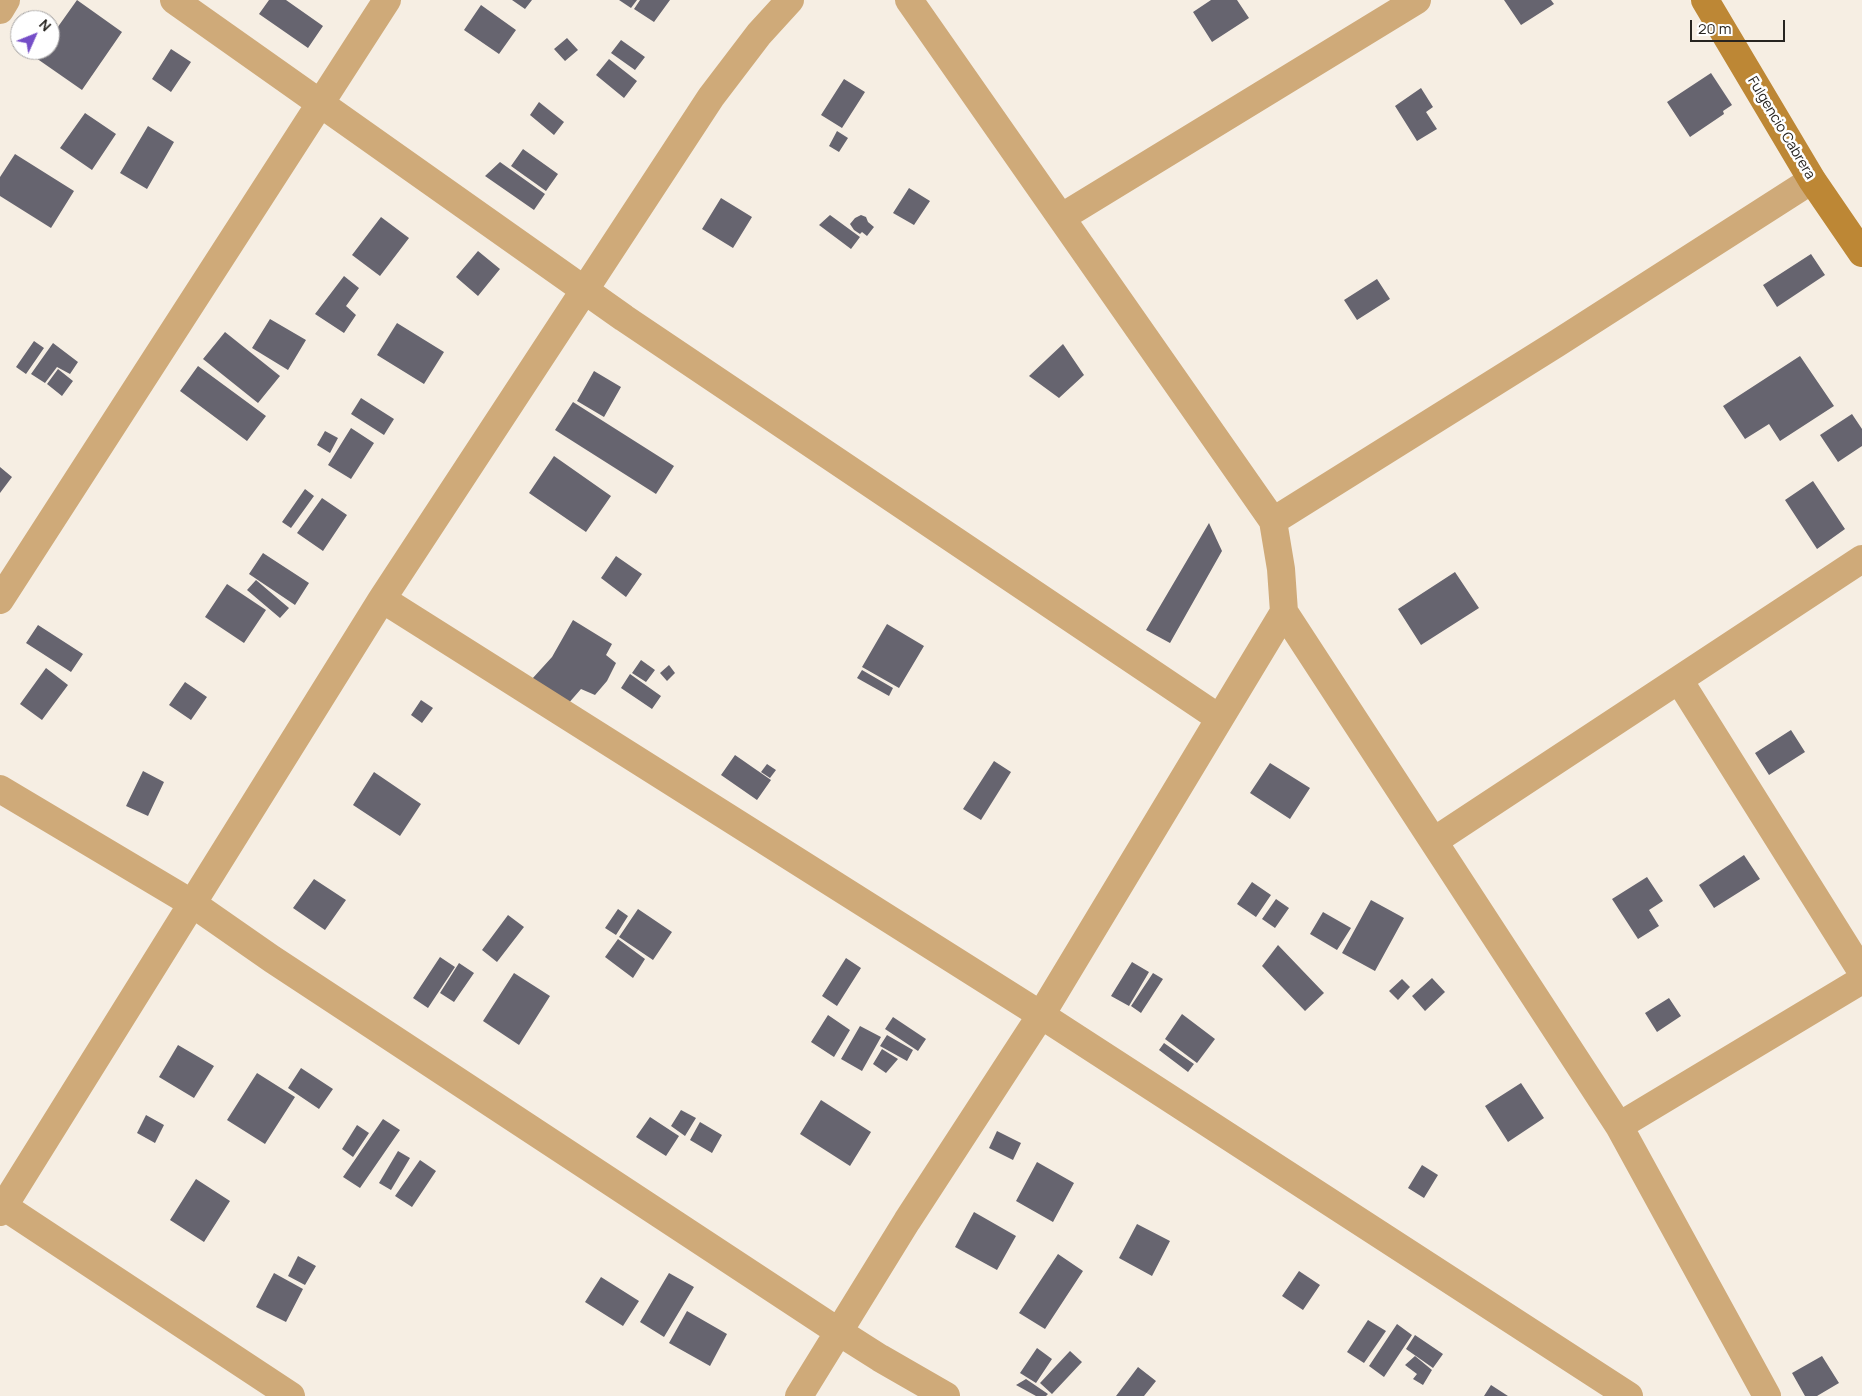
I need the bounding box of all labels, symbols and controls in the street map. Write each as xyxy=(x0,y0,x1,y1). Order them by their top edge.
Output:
north arrow xyxy=(10,10,60,60)
scale bar xyxy=(1692,10,1787,42)
text: N xyxy=(35,15,56,35)
text: 20 m xyxy=(1698,18,1731,39)
street label: Fulgencio Cabrera xyxy=(1744,74,1818,182)

